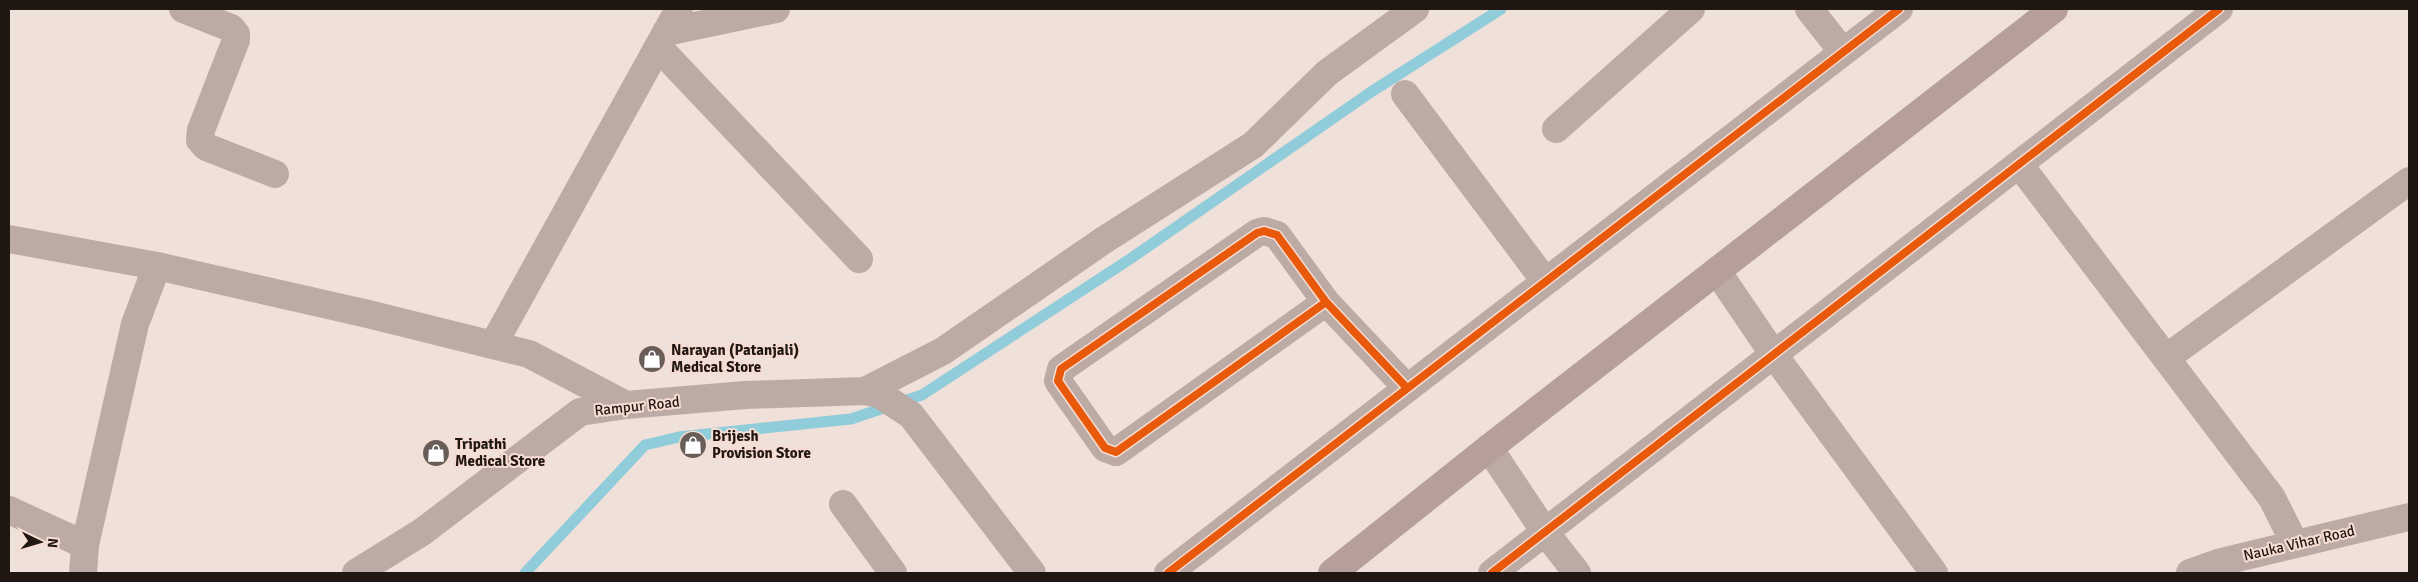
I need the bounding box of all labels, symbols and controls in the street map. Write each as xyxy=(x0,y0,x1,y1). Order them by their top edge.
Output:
place label: Narayan (Patanjali) Medical Store xyxy=(671,341,799,376)
shop icon: Narayan (Patanjali) Medical Store xyxy=(637,344,667,374)
street label: Rampur Road xyxy=(594,393,681,419)
place label: Brijesh Provision Store xyxy=(712,427,811,462)
shop icon: Brijesh Provision Store xyxy=(678,430,708,460)
place label: Tripathi Medical Store xyxy=(455,435,545,470)
shop icon: Tripathi Medical Store xyxy=(421,438,451,468)
north arrow xyxy=(15,517,65,567)
street label: Nauka Vihar Road xyxy=(2242,521,2357,565)
text: N xyxy=(44,537,61,549)

